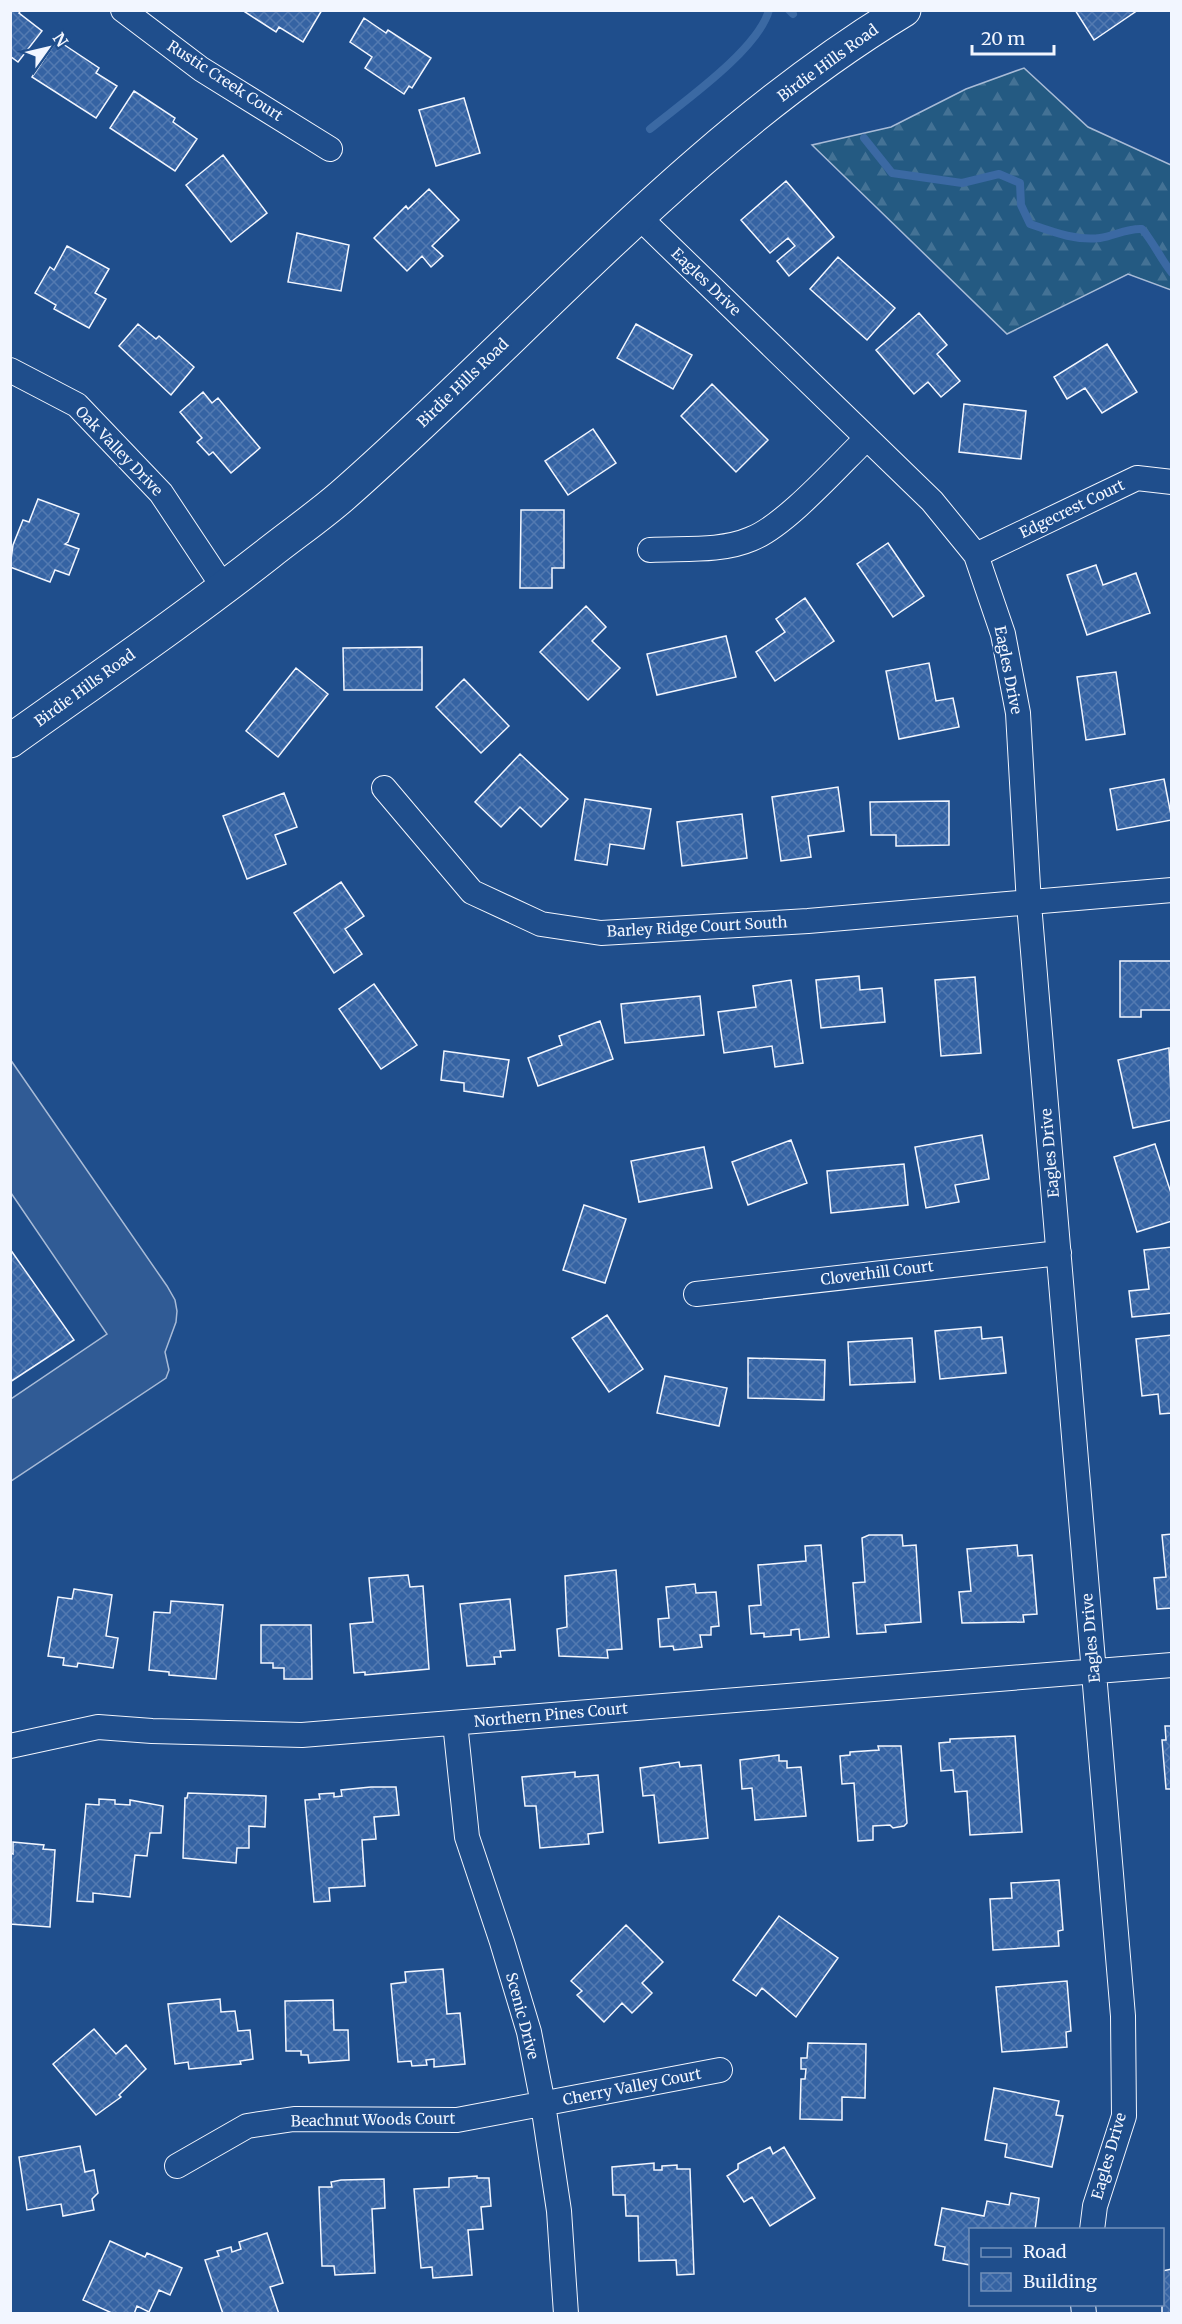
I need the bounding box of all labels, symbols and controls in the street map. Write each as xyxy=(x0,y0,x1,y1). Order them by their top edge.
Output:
north arrow xyxy=(18,18,78,78)
scale bar xyxy=(972,18,1054,56)
street label: Birdie Hills Road xyxy=(774,20,882,106)
text: 20 m xyxy=(981,27,1025,50)
text: N xyxy=(49,29,72,51)
street label: Rustic Creek Court xyxy=(164,36,287,125)
street label: Eagles Drive xyxy=(668,244,745,320)
street label: Birdie Hills Road xyxy=(413,334,512,431)
street label: Oak Valley Drive xyxy=(72,402,167,500)
street label: Edgecrest Court xyxy=(1016,475,1128,542)
street label: Eagles Drive xyxy=(991,624,1026,716)
street label: Birdie Hills Road xyxy=(31,645,139,731)
street label: Barley Ridge Court South xyxy=(606,912,788,941)
street label: Eagles Drive xyxy=(1036,1107,1063,1198)
street label: Cloverhill Court xyxy=(819,1256,935,1289)
street label: Eagles Drive xyxy=(1077,1592,1104,1683)
street label: Northern Pines Court xyxy=(473,1698,629,1731)
street label: Scenic Drive xyxy=(502,1970,543,2062)
street label: Cherry Valley Court xyxy=(561,2064,703,2109)
street label: Beachnut Woods Court xyxy=(290,2109,456,2130)
street label: Eagles Drive xyxy=(1087,2110,1130,2201)
legend xyxy=(969,2228,1164,2306)
text: Road xyxy=(1023,2240,1067,2263)
text: Building xyxy=(1023,2270,1097,2293)

